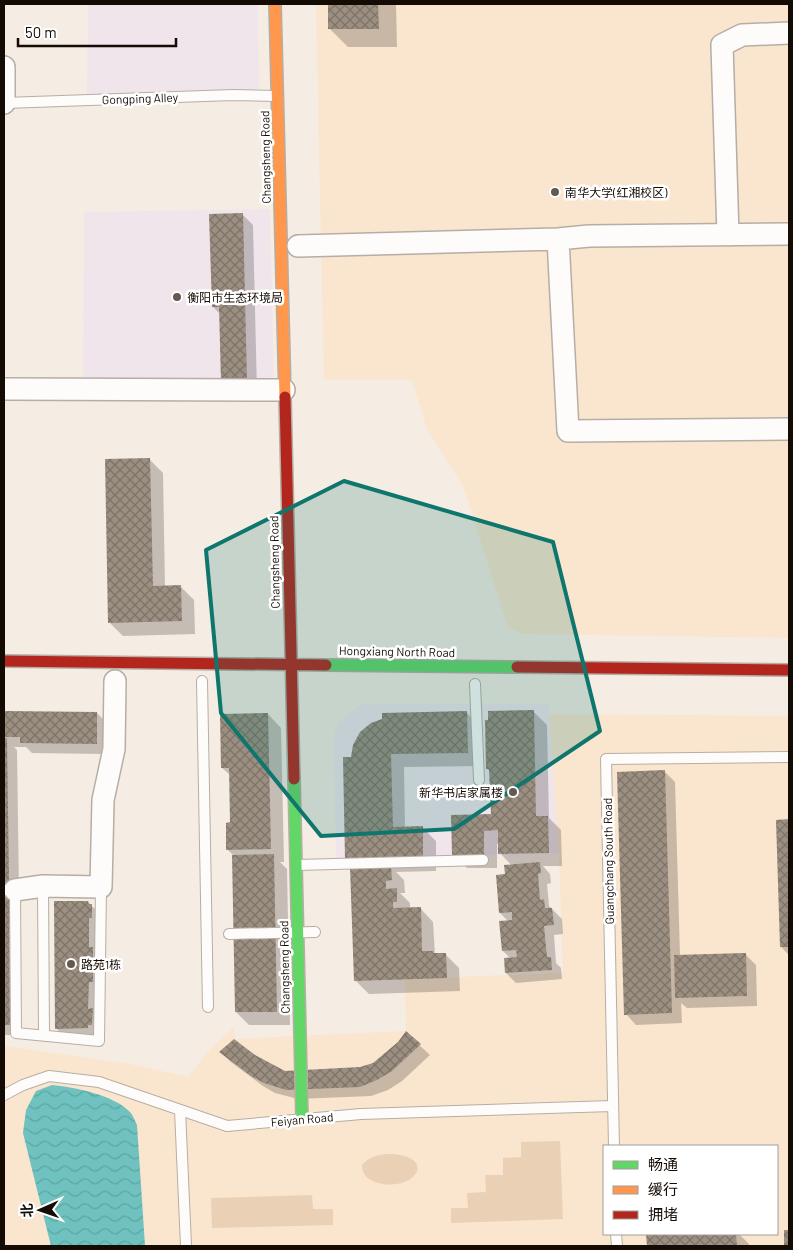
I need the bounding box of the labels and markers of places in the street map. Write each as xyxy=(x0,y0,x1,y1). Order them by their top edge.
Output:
place label: 南华大学(红湘校区) xyxy=(565,185,668,199)
marker: 南华大学(红湘校区) xyxy=(549,186,561,198)
place label: 衡阳市生态环境局 xyxy=(187,290,283,304)
marker: 衡阳市生态环境局 xyxy=(171,291,183,303)
place label: 新华书店家属楼 xyxy=(419,785,503,799)
marker: 新华书店家属楼 xyxy=(507,786,519,798)
place label: 路苑1栋 xyxy=(81,957,121,971)
marker: 路苑1栋 xyxy=(65,958,77,970)

